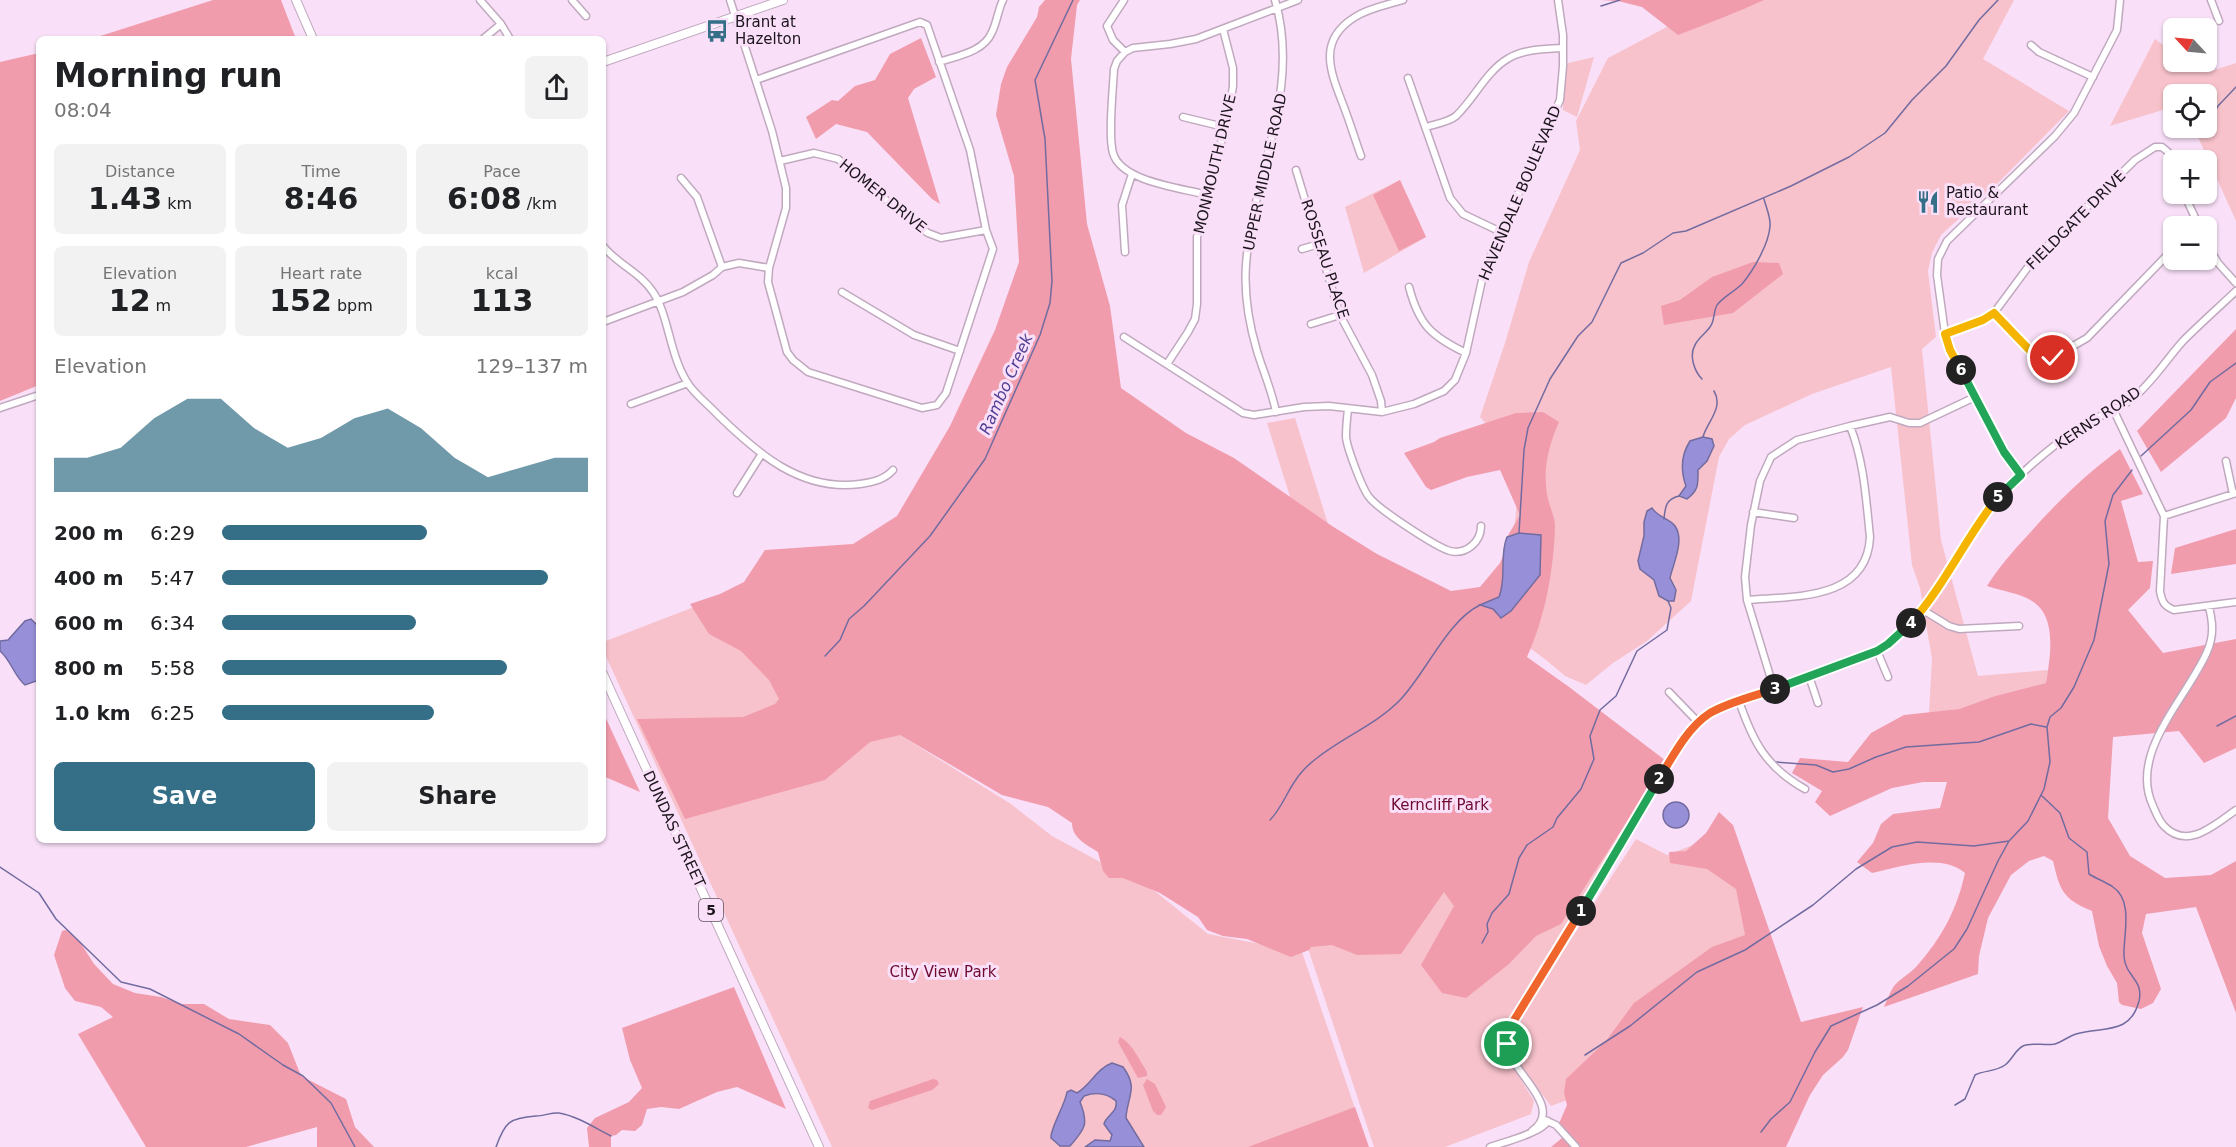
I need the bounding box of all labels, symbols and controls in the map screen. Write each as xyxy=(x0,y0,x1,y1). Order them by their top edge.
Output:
place label: Brant at Hazelton xyxy=(735,13,801,48)
bus stop icon: Brant at Hazelton xyxy=(704,18,730,44)
north arrow xyxy=(2163,18,2217,72)
map controls xyxy=(2163,18,2217,270)
text: Morning run xyxy=(54,56,282,95)
button: share xyxy=(525,56,588,119)
button: locate xyxy=(2163,84,2217,138)
street label: MONMOUTH DRIVE xyxy=(1190,92,1240,236)
street label: UPPER MIDDLE ROAD xyxy=(1240,92,1290,252)
text: 08:04 xyxy=(54,98,112,122)
street label: HAVENDALE BOULEVARD xyxy=(1475,103,1565,283)
button: + xyxy=(2163,150,2217,204)
street label: HOMER DRIVE xyxy=(836,155,930,237)
text: Distance xyxy=(105,162,175,181)
text: Time xyxy=(301,162,341,181)
text: Pace xyxy=(483,162,521,181)
street label: FIELDGATE DRIVE xyxy=(2023,167,2129,273)
text: 1.43 xyxy=(88,181,162,216)
text: 8:46 xyxy=(284,181,358,216)
text: 6:08 xyxy=(447,181,522,216)
place label: Patio & Restaurant xyxy=(1946,184,2028,219)
restaurant icon: Patio & Restaurant xyxy=(1915,189,1941,215)
text: km xyxy=(162,194,192,213)
text: /km xyxy=(522,194,557,213)
street label: ROSSEAU PLACE xyxy=(1297,197,1353,321)
button: − xyxy=(2163,216,2217,270)
text: Elevation xyxy=(103,264,177,283)
text: Heart rate xyxy=(280,264,362,283)
text: kcal xyxy=(486,264,518,283)
text: 12 xyxy=(109,283,151,318)
text: 152 xyxy=(269,283,332,318)
text: 113 xyxy=(471,283,533,318)
text: m xyxy=(151,296,171,315)
text: bpm xyxy=(332,296,373,315)
water label: Rambo Creek xyxy=(975,330,1037,437)
pin xyxy=(2027,332,2078,383)
icon: check xyxy=(2036,341,2069,374)
text: Elevation xyxy=(54,354,147,378)
text: 129–137 m xyxy=(476,354,588,378)
pin: 6 xyxy=(1946,355,1976,385)
text: 6 xyxy=(1955,360,1967,379)
street label: KERNS ROAD xyxy=(2052,383,2144,453)
pin: 5 xyxy=(1983,482,2013,512)
text: 5 xyxy=(1992,487,2004,506)
text: 200 m xyxy=(54,521,124,545)
text: 6:29 xyxy=(150,521,195,545)
text: 400 m xyxy=(54,566,124,590)
text: 5:47 xyxy=(150,566,195,590)
pin: 4 xyxy=(1896,608,1926,638)
text: 600 m xyxy=(54,611,124,635)
text: 6:34 xyxy=(150,611,195,635)
text: 4 xyxy=(1905,613,1917,632)
text: 800 m xyxy=(54,656,124,680)
text: 5:58 xyxy=(150,656,195,680)
pin: 3 xyxy=(1760,674,1790,704)
text: 3 xyxy=(1769,679,1781,698)
text: 1.0 km xyxy=(54,701,131,725)
text: 6:25 xyxy=(150,701,195,725)
button: Save xyxy=(54,762,315,831)
button: Share xyxy=(327,762,588,831)
pin: 2 xyxy=(1644,764,1674,794)
street label: DUNDAS STREET xyxy=(639,768,709,891)
text: 2 xyxy=(1653,769,1665,788)
park label: Kerncliff Park xyxy=(1391,796,1489,814)
pin: 1 xyxy=(1566,896,1596,926)
road number: 5 xyxy=(699,899,723,921)
text: 1 xyxy=(1575,901,1587,920)
park label: City View Park xyxy=(890,963,997,981)
pin xyxy=(1481,1018,1532,1069)
icon: arrive xyxy=(1490,1027,1523,1060)

